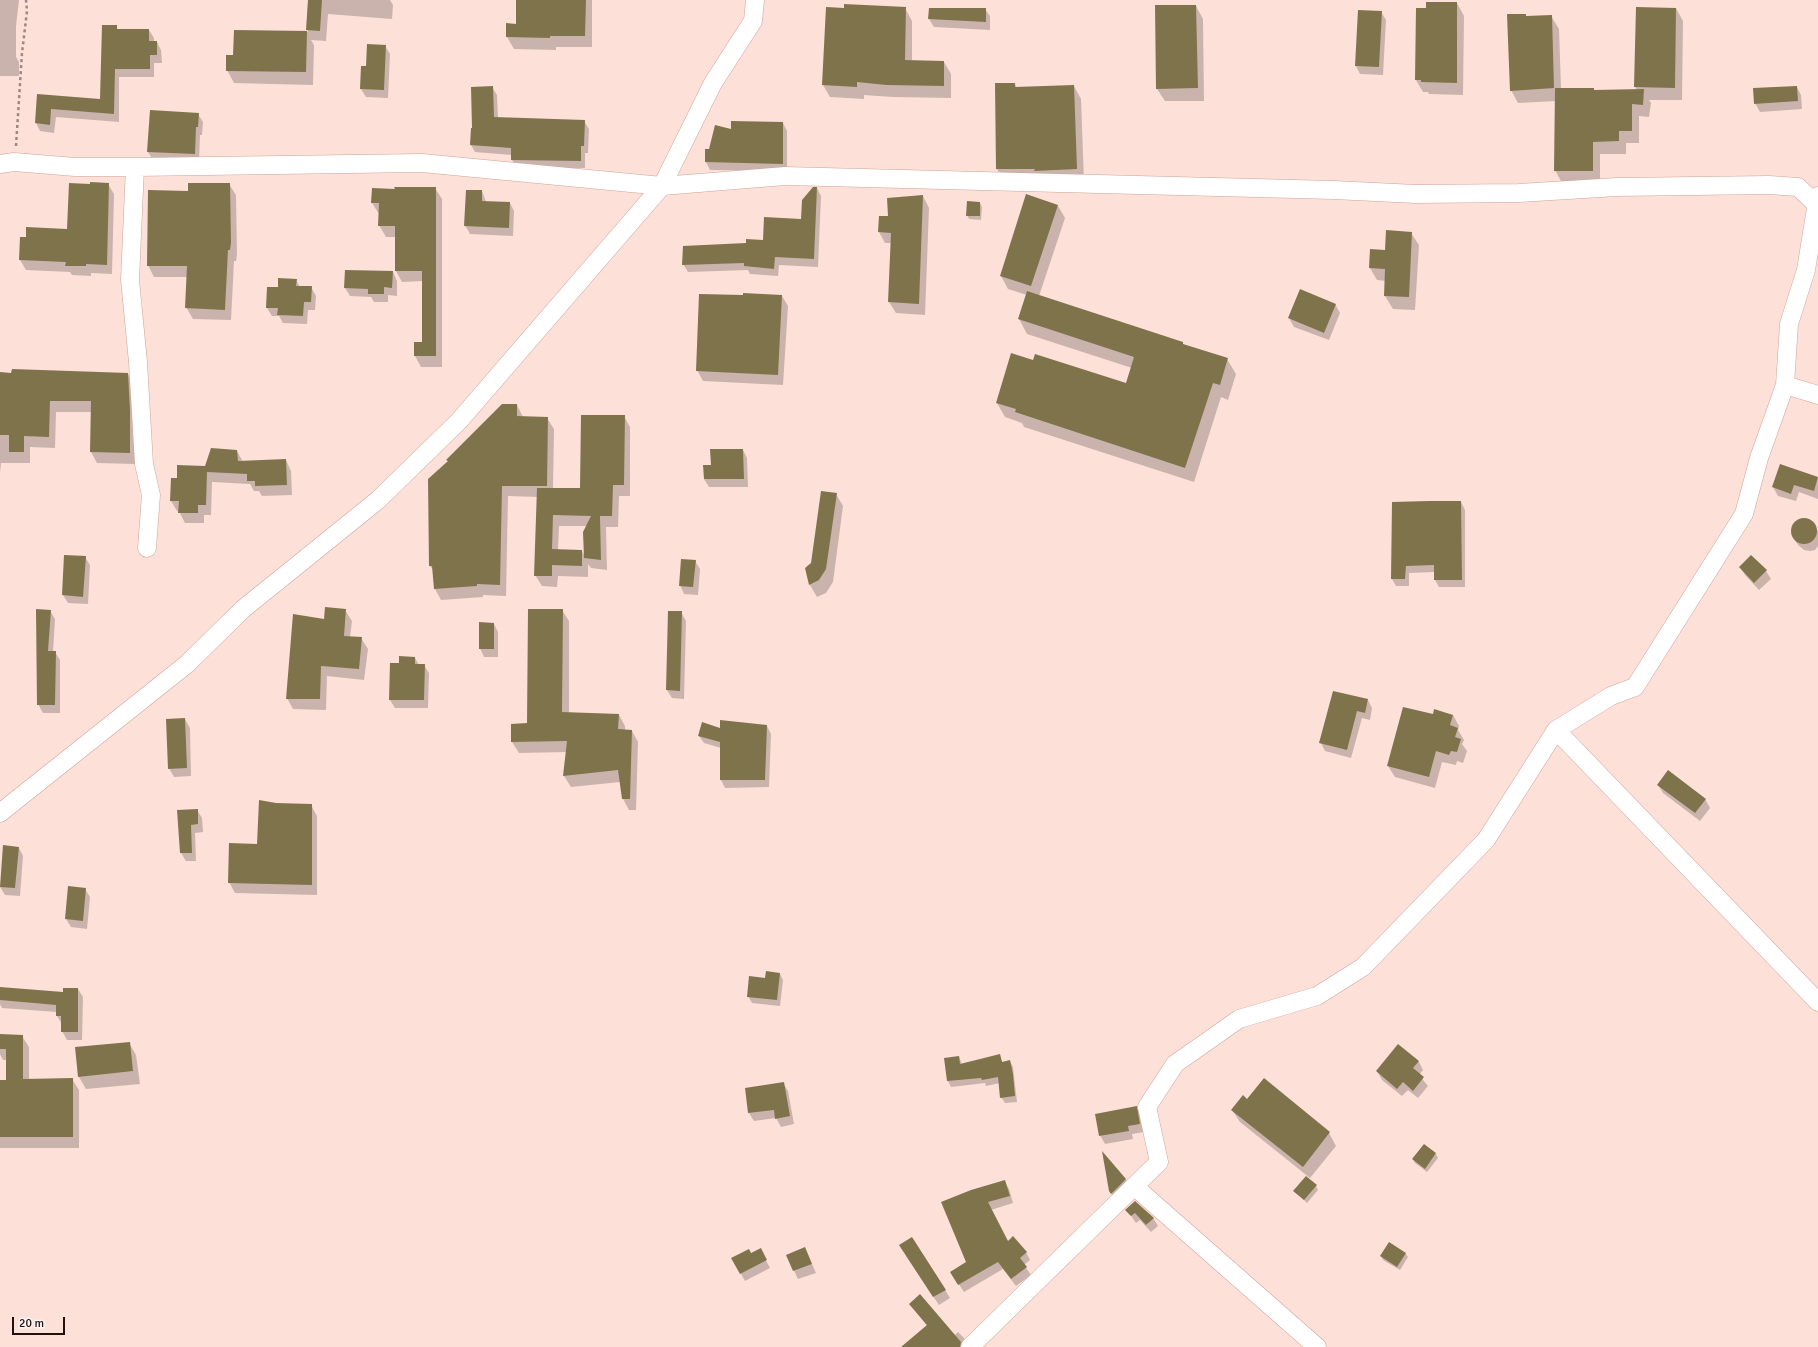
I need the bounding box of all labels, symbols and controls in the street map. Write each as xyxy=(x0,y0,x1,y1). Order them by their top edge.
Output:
scale bar xyxy=(14,1309,67,1335)
text: 20 m xyxy=(19,1316,44,1331)

